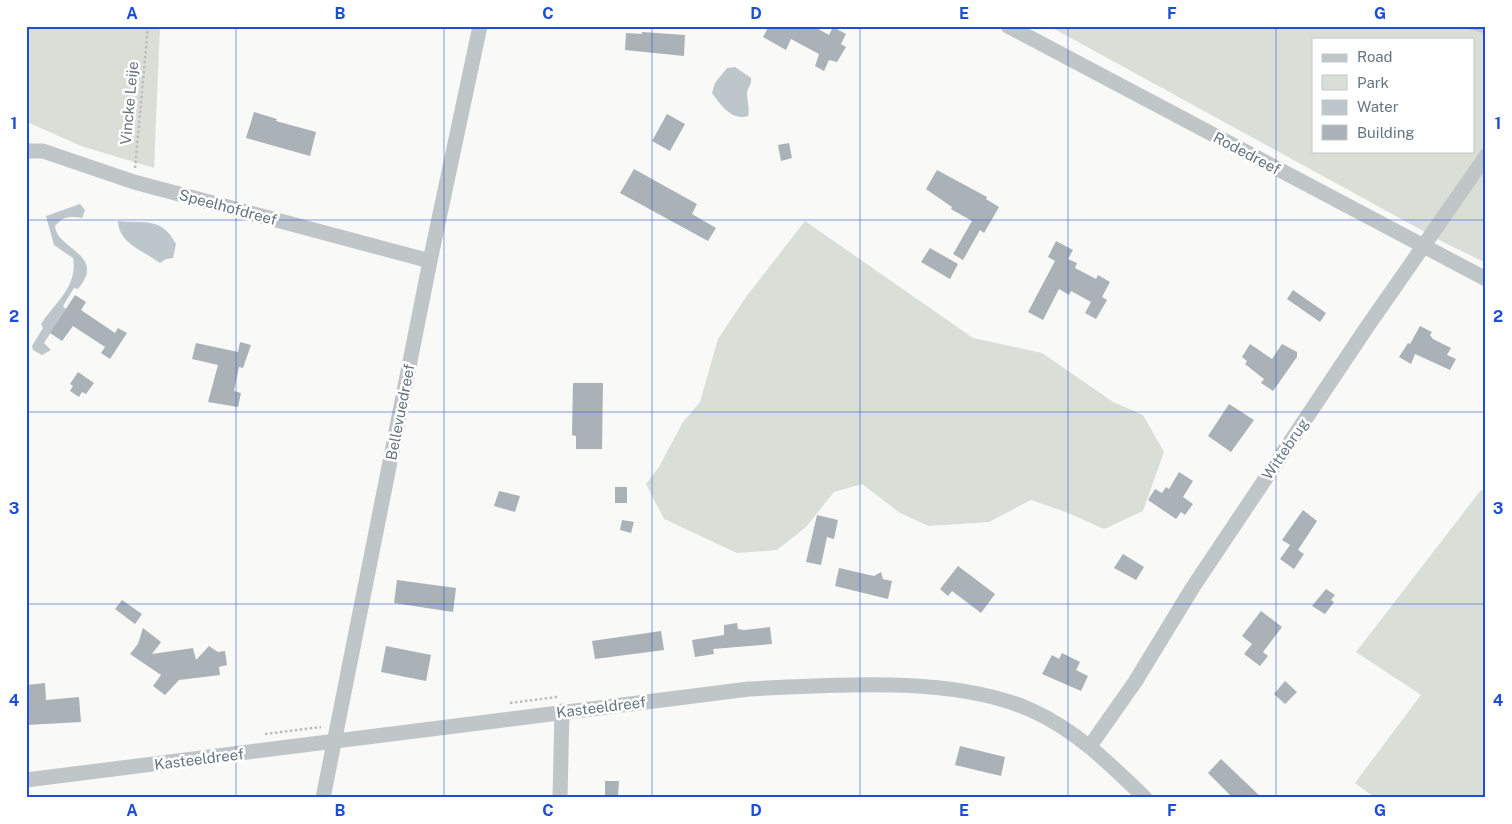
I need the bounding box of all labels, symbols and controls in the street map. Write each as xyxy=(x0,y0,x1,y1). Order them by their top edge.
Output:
text: A xyxy=(126,4,138,23)
text: B xyxy=(335,4,346,23)
text: C xyxy=(542,4,554,23)
text: D xyxy=(750,4,762,23)
text: E xyxy=(959,4,969,23)
text: F xyxy=(1167,4,1177,23)
text: G xyxy=(1374,4,1386,23)
legend xyxy=(1312,38,1474,152)
text: Road xyxy=(1357,48,1393,65)
street label: Vincke Leije xyxy=(117,61,141,145)
text: Park xyxy=(1357,74,1389,91)
text: Water xyxy=(1357,98,1399,115)
text: 1 xyxy=(11,114,17,133)
text: 1 xyxy=(1495,114,1501,133)
text: Building xyxy=(1357,124,1415,141)
street label: Rodedreef xyxy=(1211,128,1283,178)
street label: Speelhofdreef xyxy=(177,186,279,228)
text: 2 xyxy=(9,307,19,326)
text: 2 xyxy=(1493,307,1503,326)
street label: Bellevuedreef xyxy=(382,362,418,462)
street label: Wittebrug xyxy=(1258,415,1312,483)
text: 3 xyxy=(9,499,19,518)
text: 3 xyxy=(1493,499,1503,518)
text: 4 xyxy=(9,691,20,710)
text: 4 xyxy=(1493,691,1504,710)
street label: Kasteeldreef xyxy=(555,693,647,721)
street label: Kasteeldreef xyxy=(153,745,245,773)
text: A xyxy=(126,801,138,820)
text: B xyxy=(335,801,346,820)
text: C xyxy=(542,801,554,820)
text: D xyxy=(750,801,762,820)
text: E xyxy=(959,801,969,820)
text: F xyxy=(1167,801,1177,820)
text: G xyxy=(1374,801,1386,820)

